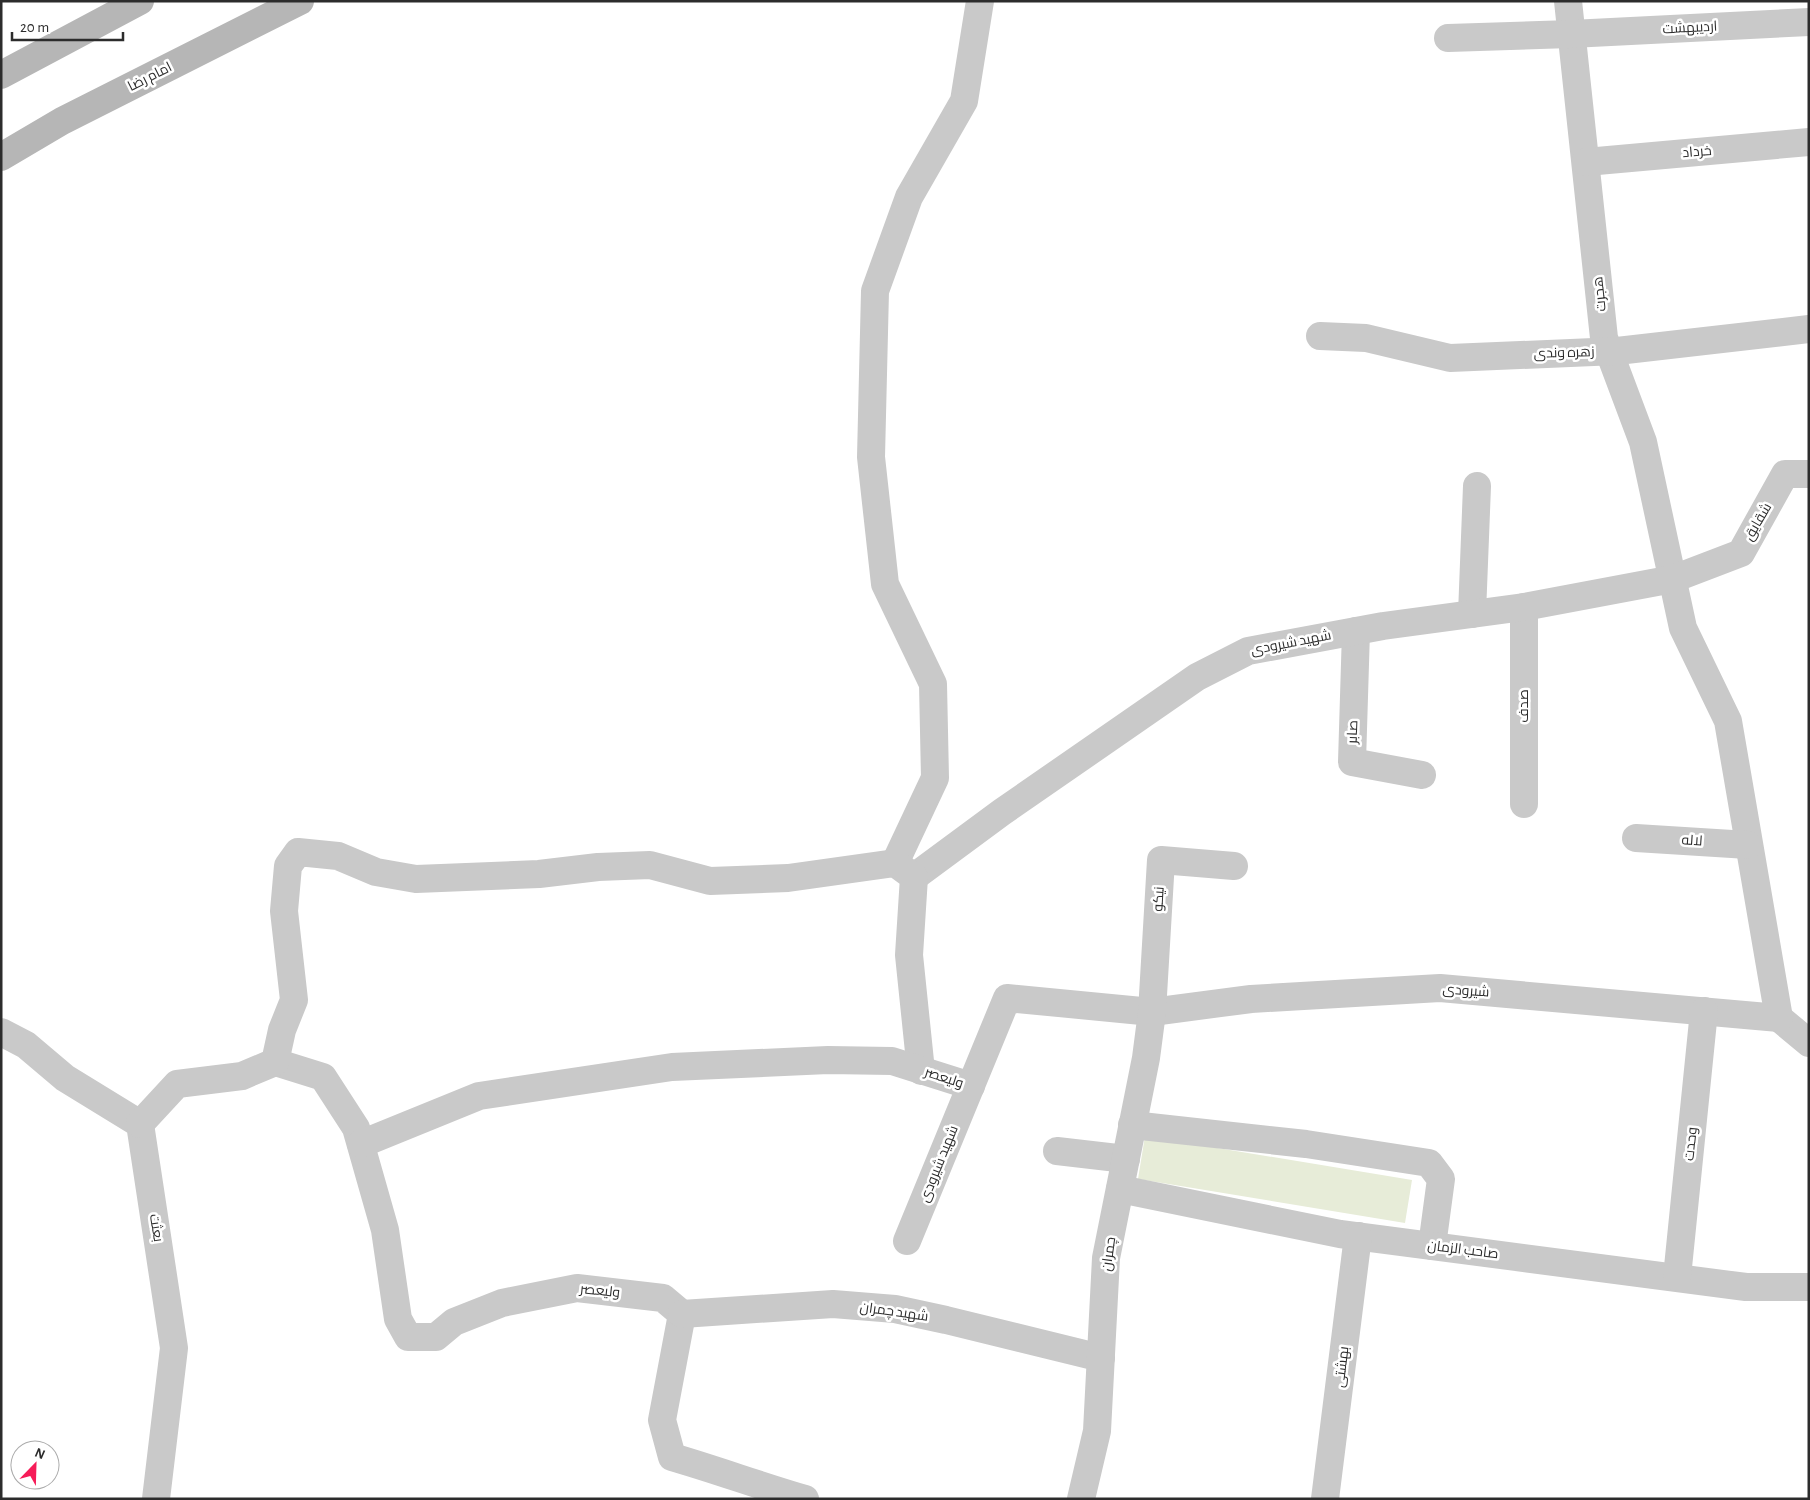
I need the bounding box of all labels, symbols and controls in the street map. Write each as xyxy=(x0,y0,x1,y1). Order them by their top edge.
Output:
scale bar xyxy=(12,10,124,42)
text: 20 m xyxy=(20,20,49,35)
street label: اردیبهشت xyxy=(1662,20,1718,36)
street label: امام رضا xyxy=(126,60,175,96)
street label: خرداد xyxy=(1682,144,1712,160)
street label: هجرت xyxy=(1591,276,1609,312)
street label: زهره وندی xyxy=(1533,345,1595,361)
street label: شقایق xyxy=(1742,501,1775,544)
street label: شهید شیرودی xyxy=(1250,628,1332,658)
street label: صدف xyxy=(1517,689,1531,723)
street label: صابر xyxy=(1346,720,1360,745)
street label: لاله xyxy=(1681,833,1703,849)
street label: نیکو xyxy=(1151,886,1167,912)
street label: شیرودی xyxy=(1442,982,1490,1000)
street label: ولیعصر xyxy=(922,1065,965,1091)
street label: شهید شیرودی xyxy=(917,1124,961,1204)
street label: وحدت xyxy=(1682,1126,1700,1162)
street label: بعثت xyxy=(147,1213,165,1243)
street label: چمران xyxy=(1100,1236,1120,1272)
street label: صاحب الزمان xyxy=(1427,1239,1499,1261)
street label: ولیعصر xyxy=(578,1282,621,1300)
street label: شهید چمران xyxy=(858,1300,929,1326)
street label: بهشتی xyxy=(1333,1346,1351,1388)
north arrow xyxy=(10,1440,60,1490)
text: N xyxy=(32,1446,47,1462)

